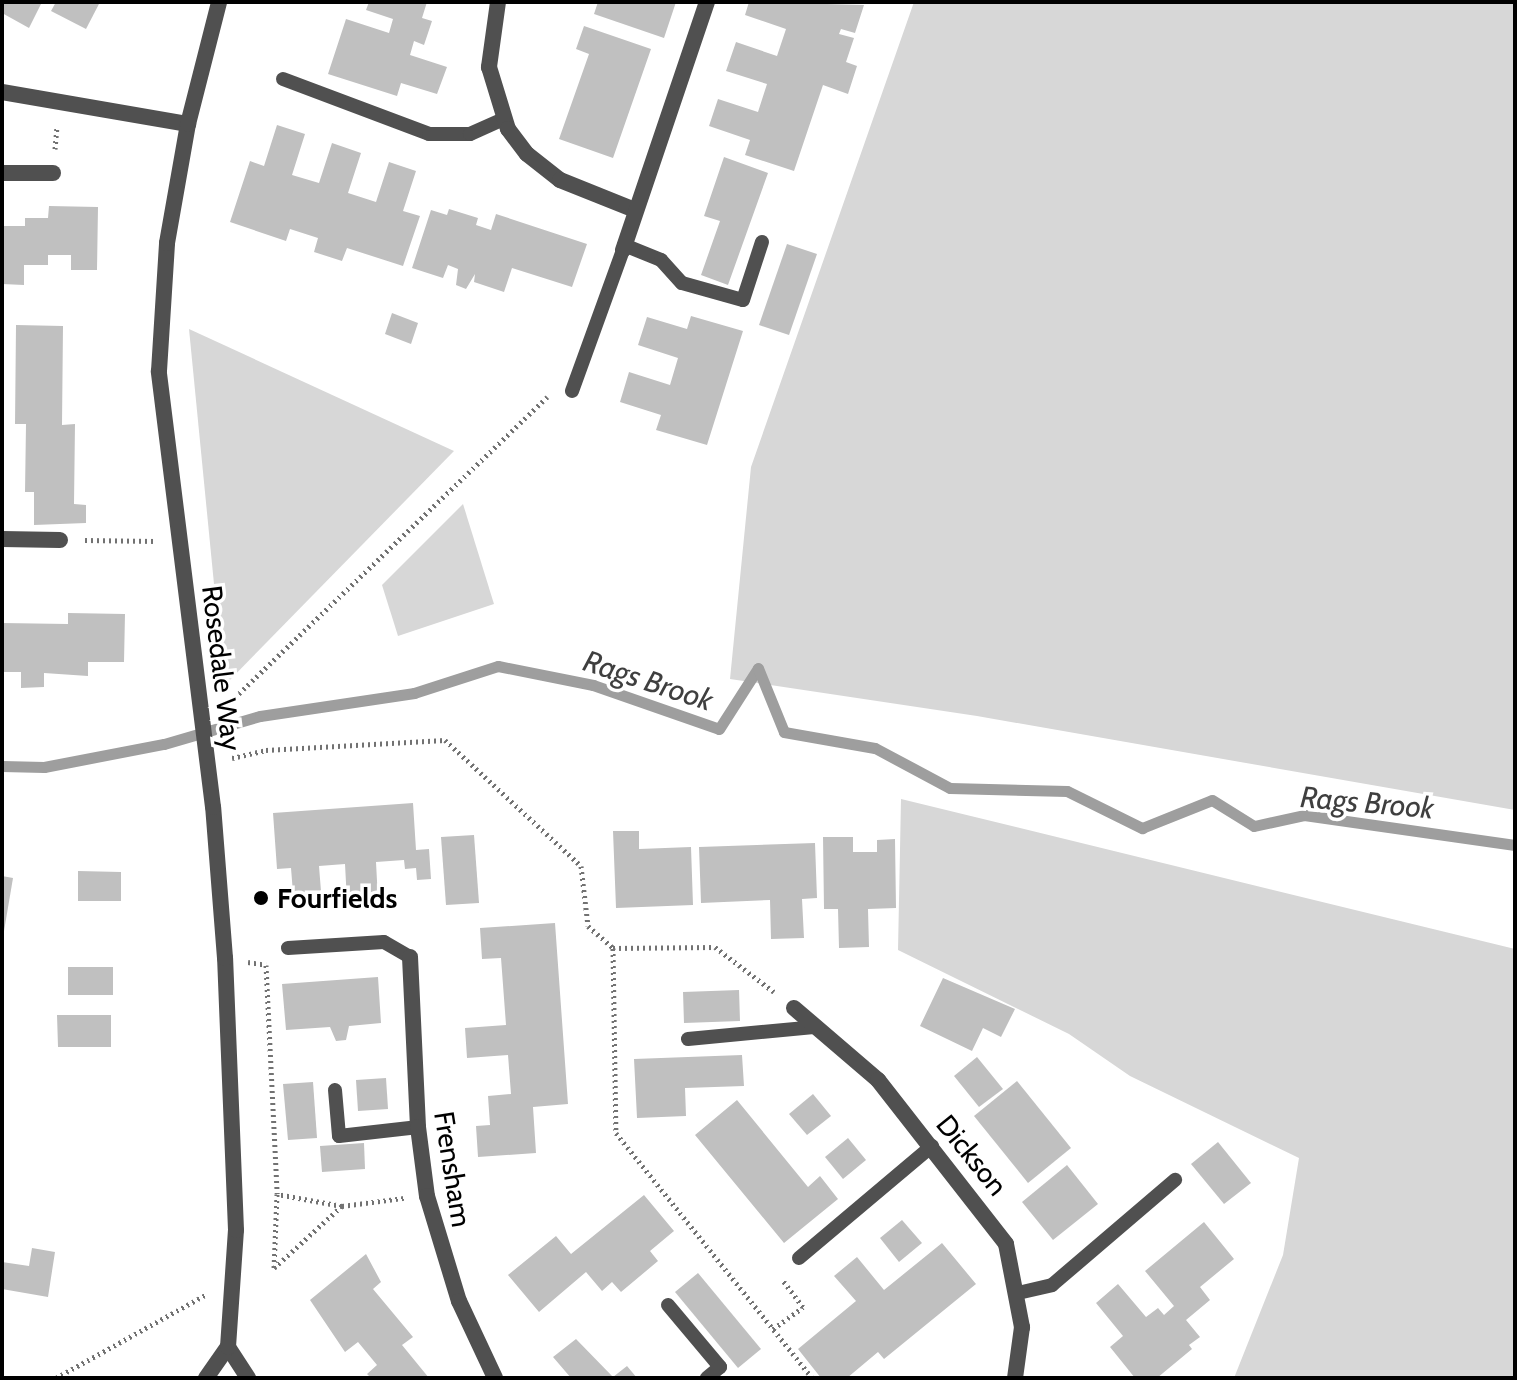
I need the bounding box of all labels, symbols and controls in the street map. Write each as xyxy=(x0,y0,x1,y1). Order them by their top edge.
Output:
street label: Rosedale Way xyxy=(195,583,249,753)
water label: Rags Brook xyxy=(579,643,717,719)
water label: Rags Brook xyxy=(1299,779,1435,827)
place label: Fourfields xyxy=(277,881,397,915)
marker: Fourfields xyxy=(252,889,270,907)
street label: Dickson xyxy=(929,1108,1015,1202)
street label: Frensham xyxy=(427,1109,479,1229)

